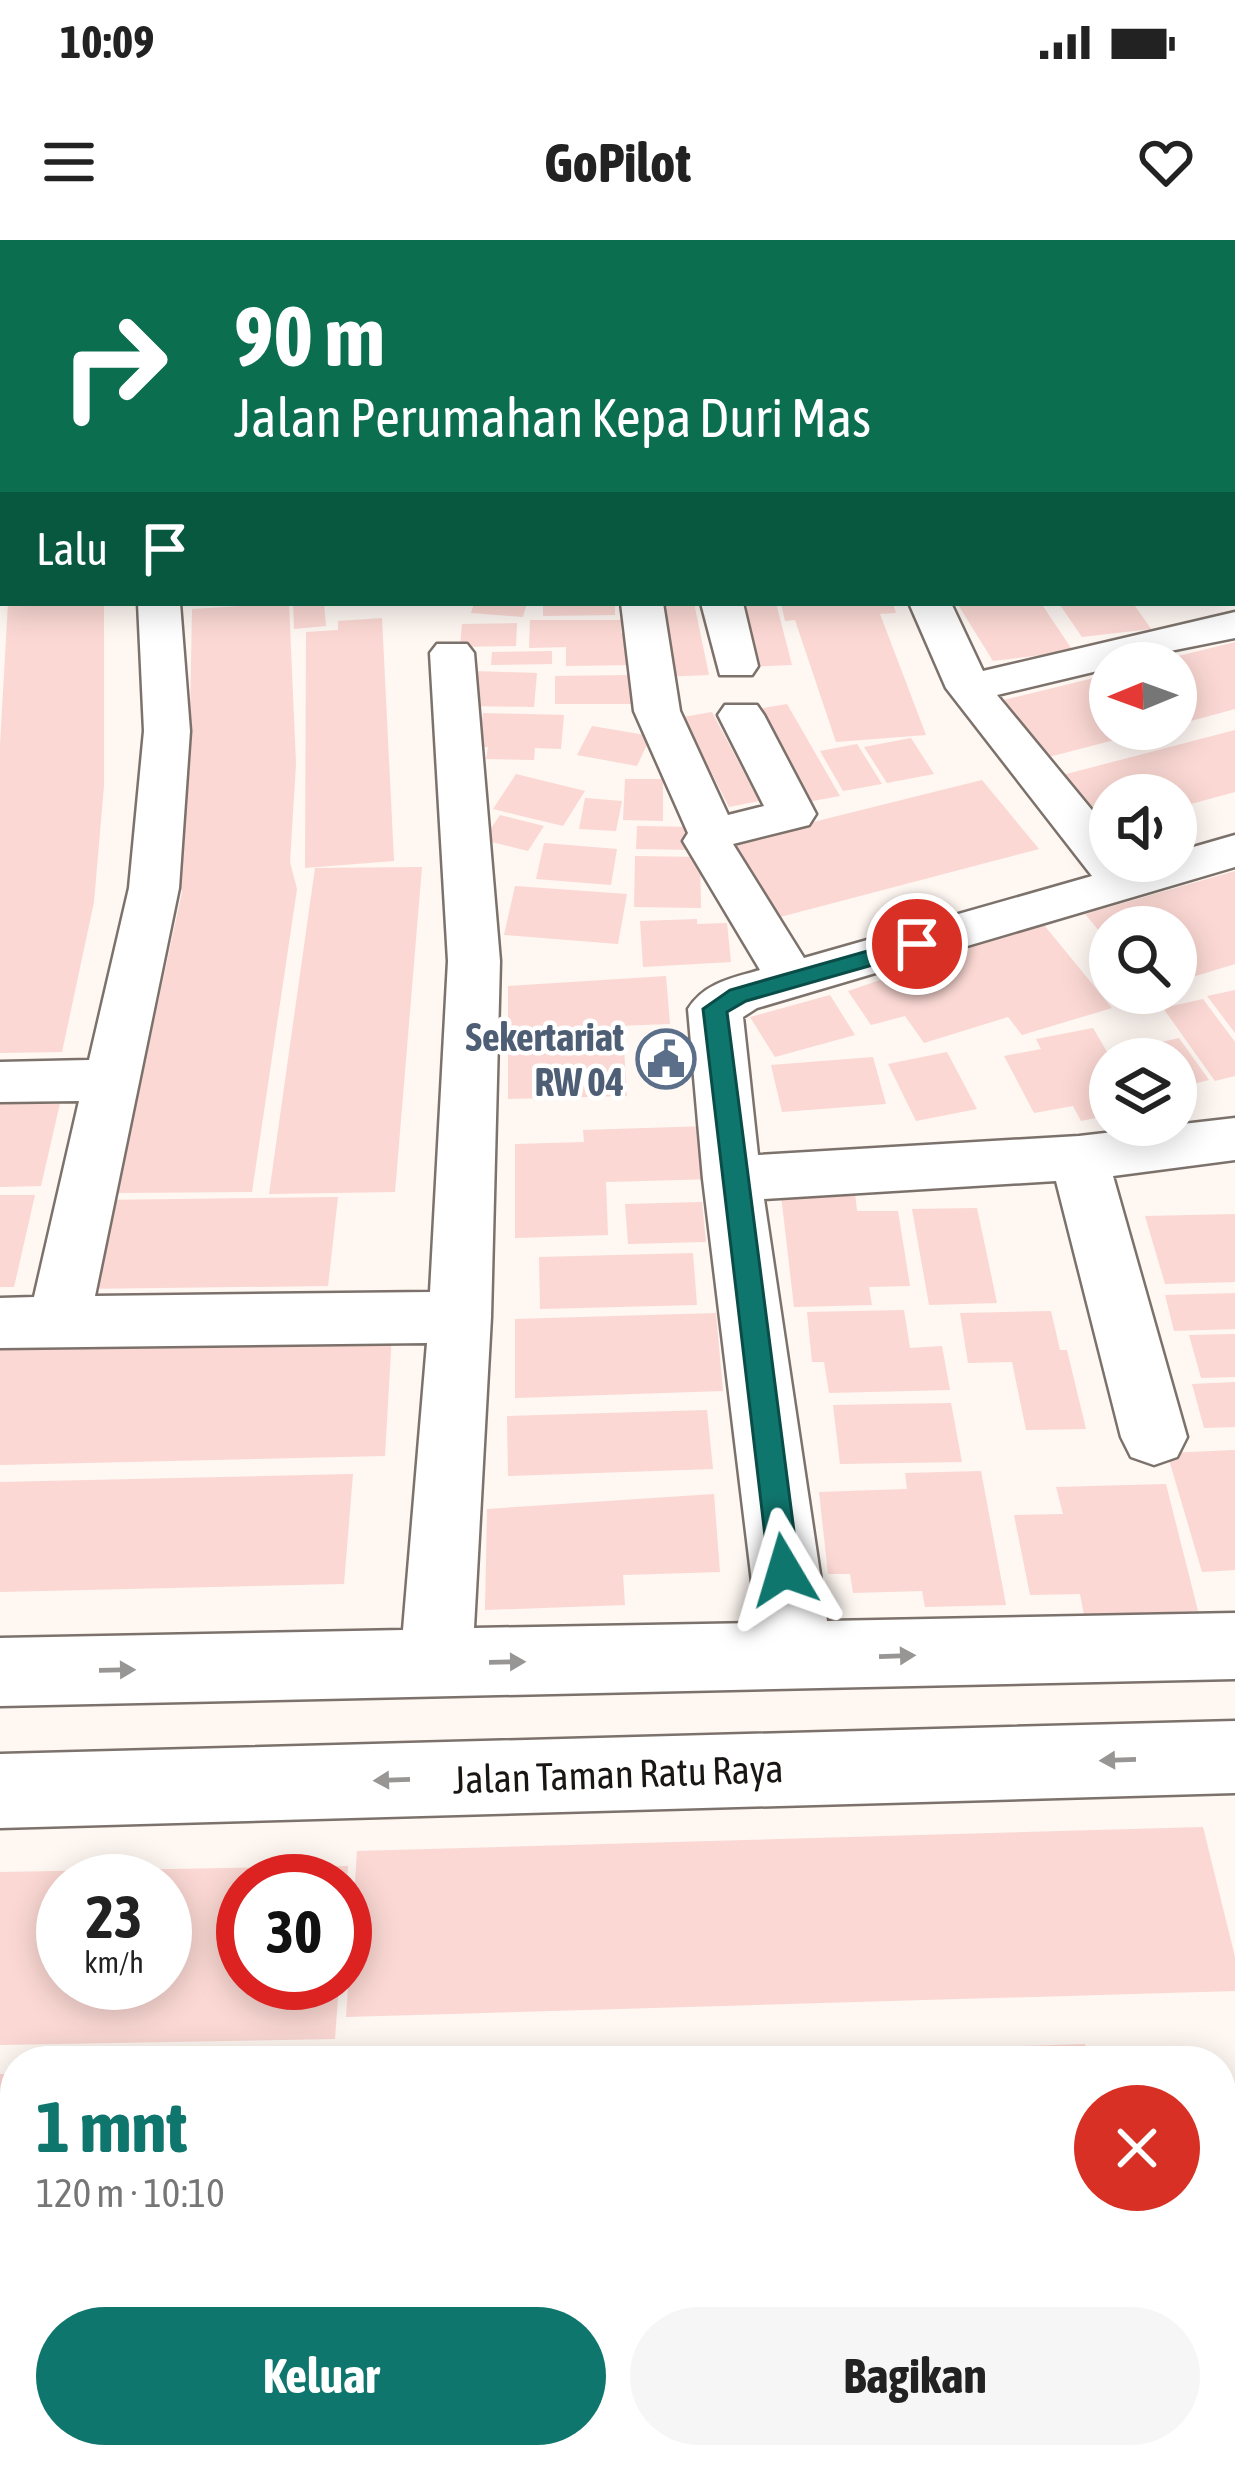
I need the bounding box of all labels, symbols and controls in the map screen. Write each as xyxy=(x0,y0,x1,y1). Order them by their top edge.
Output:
text: 10:09 xyxy=(60,16,154,68)
icon: menu xyxy=(36,129,102,195)
icon: heart xyxy=(1133,129,1199,195)
text: GoPilot xyxy=(544,132,691,193)
icon: right xyxy=(36,288,192,444)
text: 90 m xyxy=(234,288,385,384)
text: Jalan Perumahan Kepa Duri Mas xyxy=(234,387,871,448)
icon: arrive xyxy=(132,516,198,582)
text: Lalu xyxy=(36,523,108,575)
north arrow xyxy=(1089,642,1197,750)
map controls xyxy=(1089,642,1197,1146)
button: sound xyxy=(1089,774,1197,882)
pin xyxy=(866,893,968,995)
button: search xyxy=(1089,906,1197,1014)
icon: arrive xyxy=(884,911,950,977)
place label: Sekertariat RW 04 xyxy=(466,1015,625,1104)
public building icon: Sekertariat RW 04 xyxy=(635,1028,697,1090)
button: layers xyxy=(1089,1038,1197,1146)
position arrow xyxy=(721,1507,847,1633)
one-way arrow xyxy=(879,1646,917,1665)
one-way arrow xyxy=(489,1652,527,1672)
one-way arrow xyxy=(99,1660,137,1679)
street label: Jalan Taman Ratu Raya xyxy=(452,1746,784,1802)
one-way arrow xyxy=(1098,1750,1136,1769)
one-way arrow xyxy=(372,1770,410,1789)
speed limit sign: 30 xyxy=(216,1854,372,2010)
text: 23 xyxy=(86,1882,142,1951)
text: km/h xyxy=(84,1945,144,1979)
text: 1 mnt xyxy=(36,2085,187,2167)
button: close xyxy=(1074,2085,1200,2211)
text: 120 m · 10:10 xyxy=(36,2171,225,2215)
button: Keluar xyxy=(36,2307,606,2445)
button: Bagikan xyxy=(630,2307,1200,2445)

